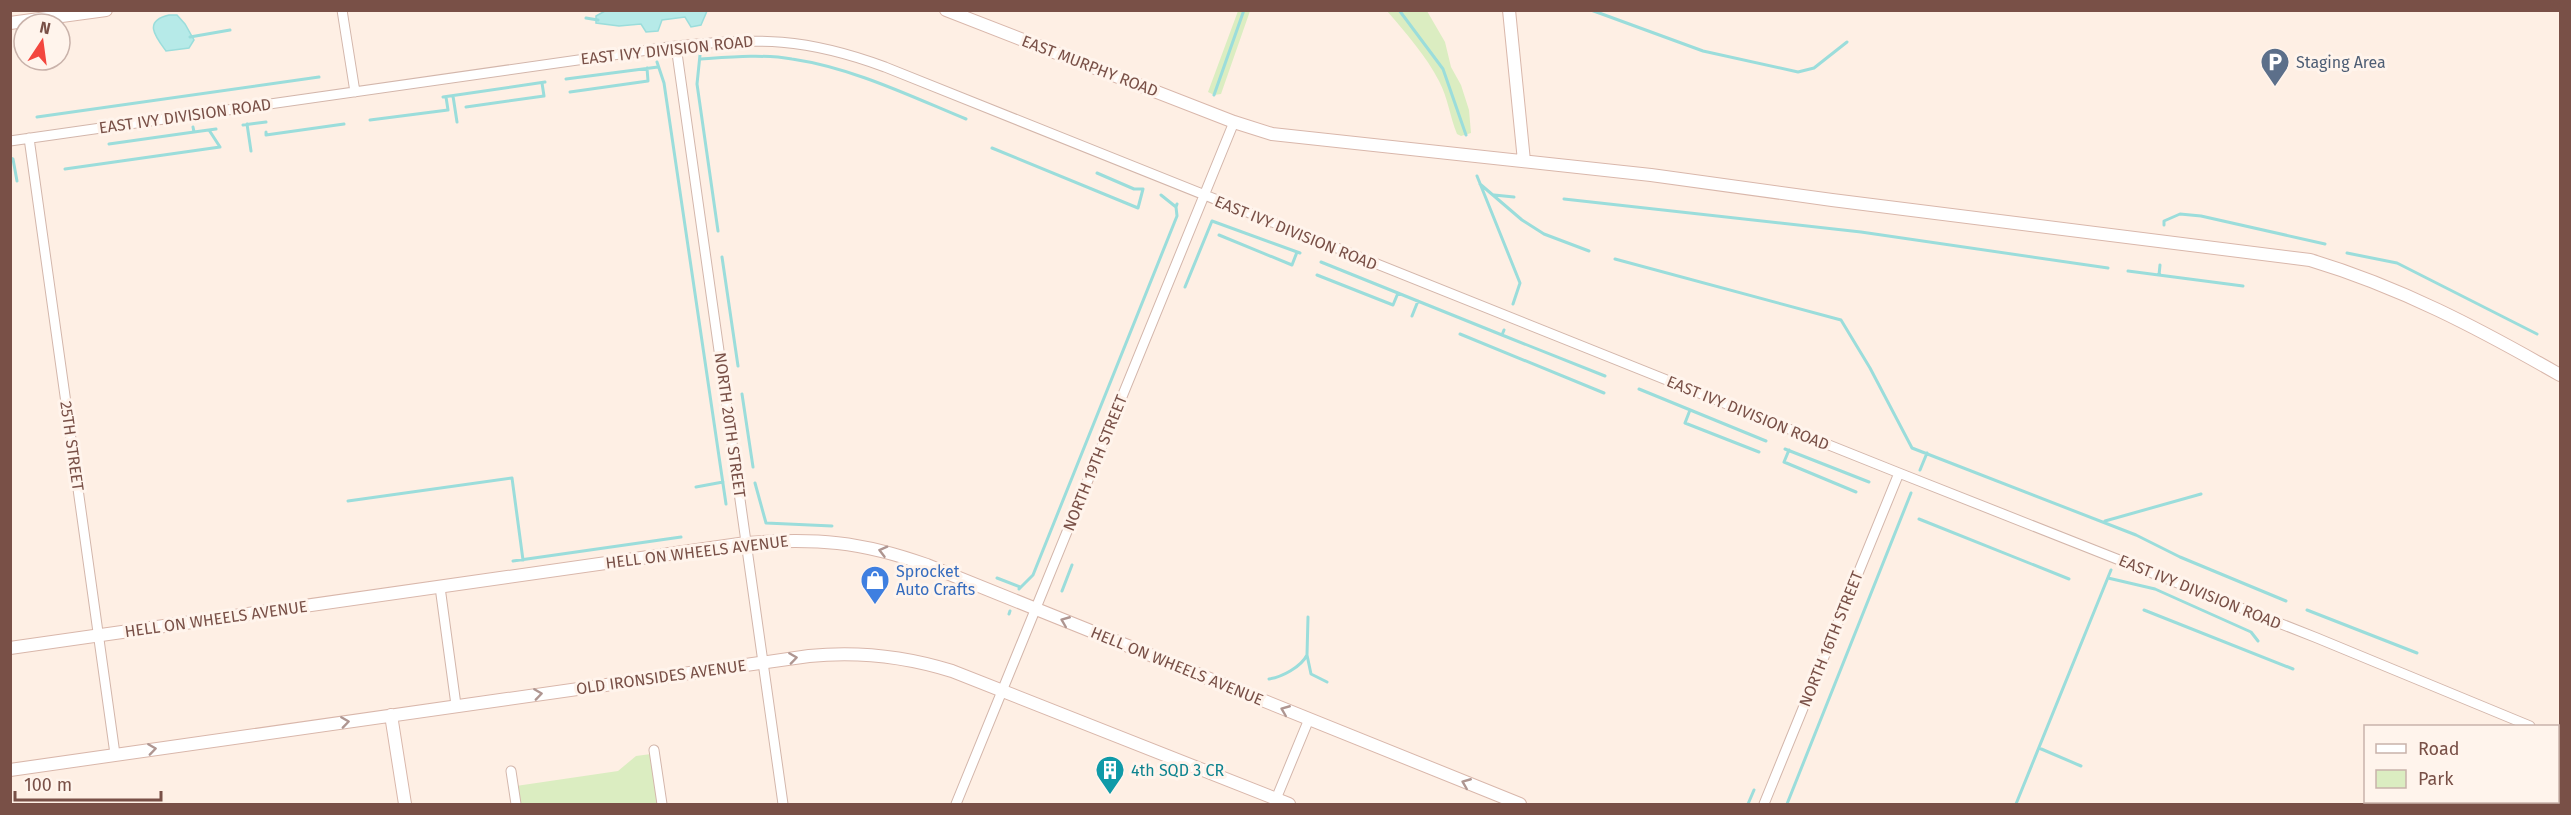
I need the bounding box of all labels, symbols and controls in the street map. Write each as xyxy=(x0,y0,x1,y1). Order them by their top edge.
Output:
north arrow xyxy=(12,12,72,72)
text: N xyxy=(38,17,53,38)
street label: EAST IVY DIVISION ROAD xyxy=(580,31,754,69)
street label: EAST MURPHY ROAD xyxy=(1019,31,1161,101)
parking icon: Staging Area xyxy=(2259,46,2291,88)
place label: Staging Area xyxy=(2296,53,2386,72)
street label: EAST IVY DIVISION ROAD xyxy=(98,95,272,137)
street label: EAST IVY DIVISION ROAD xyxy=(1212,192,1380,274)
street label: NORTH 20TH STREET xyxy=(710,351,750,499)
street label: EAST IVY DIVISION ROAD xyxy=(1664,372,1832,454)
street label: NORTH 19TH STREET xyxy=(1059,392,1131,534)
street label: 25TH STREET xyxy=(56,400,88,493)
street label: HELL ON WHEELS AVENUE xyxy=(604,531,790,573)
one-way arrow xyxy=(878,545,888,558)
street label: EAST IVY DIVISION ROAD xyxy=(2116,551,2284,633)
place label: Sprocket Auto Crafts xyxy=(896,562,975,599)
shop icon: Sprocket Auto Crafts xyxy=(859,564,891,606)
street label: NORTH 16TH STREET xyxy=(1795,568,1867,710)
street label: HELL ON WHEELS AVENUE xyxy=(123,597,309,641)
one-way arrow xyxy=(1060,616,1071,628)
street label: HELL ON WHEELS AVENUE xyxy=(1088,623,1266,709)
one-way arrow xyxy=(789,653,798,665)
street label: OLD IRONSIDES AVENUE xyxy=(575,656,747,698)
one-way arrow xyxy=(533,688,542,700)
one-way arrow xyxy=(1280,705,1291,717)
one-way arrow xyxy=(340,716,349,728)
legend xyxy=(2364,725,2559,803)
text: Road xyxy=(2418,738,2460,760)
one-way arrow xyxy=(147,743,156,755)
building icon: 4th SQD 3 CR xyxy=(1094,754,1126,796)
place label: 4th SQD 3 CR xyxy=(1131,761,1224,780)
scale bar xyxy=(15,764,160,802)
text: Park xyxy=(2418,768,2454,790)
text: 100 m xyxy=(24,774,72,796)
one-way arrow xyxy=(1461,778,1472,790)

